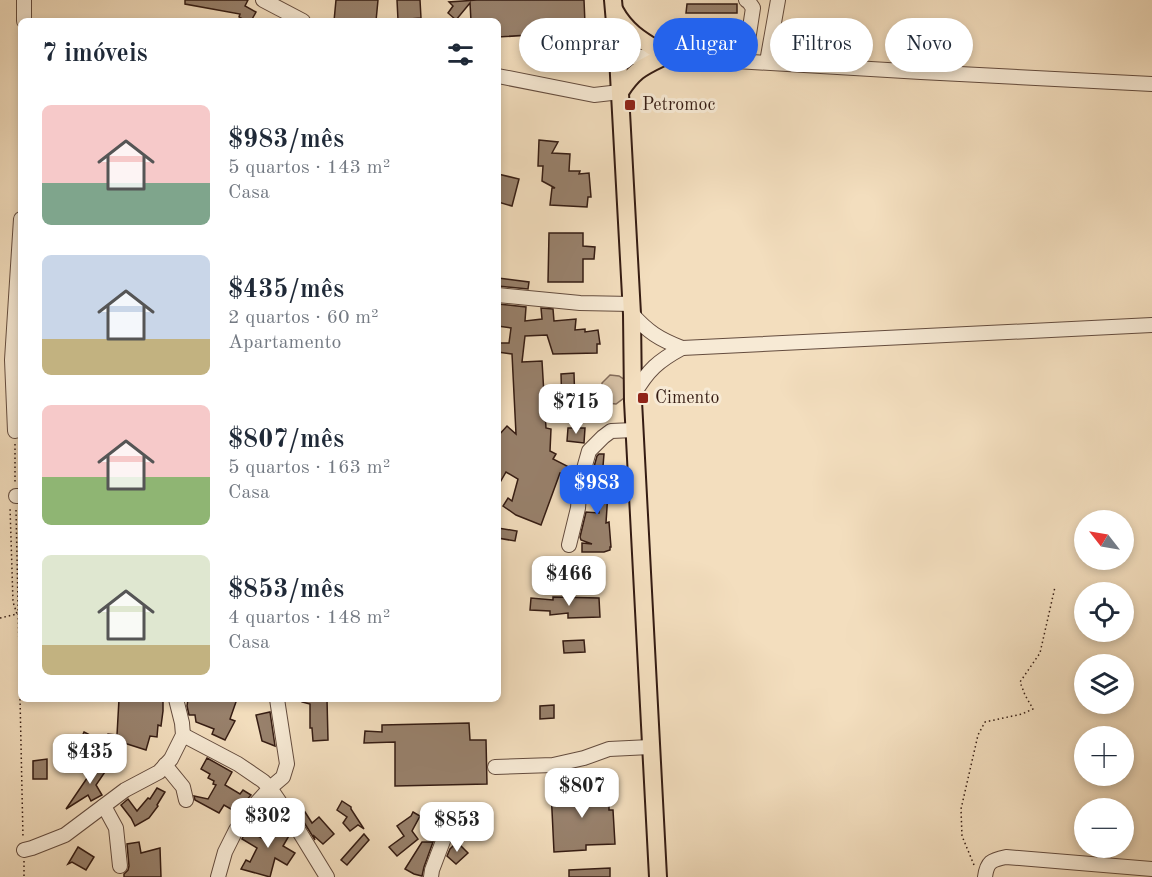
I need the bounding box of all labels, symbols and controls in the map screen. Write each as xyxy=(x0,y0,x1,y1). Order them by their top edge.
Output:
chip: Comprar xyxy=(519,18,641,72)
chip: Alugar xyxy=(653,18,758,72)
chip: Filtros xyxy=(770,18,873,72)
chip: Novo xyxy=(885,18,973,72)
icon: filters xyxy=(444,38,477,71)
text: 7 imóveis xyxy=(42,41,148,67)
place label: Petromoc xyxy=(642,96,715,114)
marker: Petromoc xyxy=(623,98,637,112)
text: $983/mês xyxy=(228,127,344,153)
icon: home xyxy=(90,129,162,201)
text: 5 quartos · 143 m² xyxy=(228,158,390,178)
text: Casa xyxy=(228,183,270,203)
text: $435/mês xyxy=(228,277,344,303)
icon: home xyxy=(90,279,162,351)
text: 2 quartos · 60 m² xyxy=(228,308,379,328)
text: Apartamento xyxy=(228,333,341,353)
pin: $715 xyxy=(540,384,612,435)
place label: Cimento xyxy=(655,389,720,407)
marker: Cimento xyxy=(636,391,650,405)
text: $715 xyxy=(553,393,599,413)
text: $807/mês xyxy=(228,427,344,453)
icon: home xyxy=(90,429,162,501)
text: 5 quartos · 163 m² xyxy=(228,458,390,478)
pin: $983 xyxy=(561,465,633,516)
text: $983 xyxy=(574,474,620,494)
text: Casa xyxy=(228,483,270,503)
north arrow xyxy=(1074,510,1134,570)
map controls xyxy=(1074,510,1134,858)
pin: $466 xyxy=(533,556,605,607)
text: $466 xyxy=(546,565,592,585)
text: $853/mês xyxy=(228,577,344,603)
icon: home xyxy=(90,579,162,651)
button: locate xyxy=(1074,582,1134,642)
text: 4 quartos · 148 m² xyxy=(228,608,390,628)
text: Casa xyxy=(228,633,270,653)
button: layers xyxy=(1074,654,1134,714)
button: + xyxy=(1074,726,1134,786)
pin: $435 xyxy=(54,734,126,785)
text: $435 xyxy=(67,743,113,763)
pin: $807 xyxy=(546,768,618,819)
text: $807 xyxy=(559,777,605,797)
pin: $302 xyxy=(232,798,304,849)
button: − xyxy=(1074,798,1134,858)
pin: $853 xyxy=(421,802,493,853)
text: $302 xyxy=(245,807,291,827)
text: $853 xyxy=(434,811,480,831)

